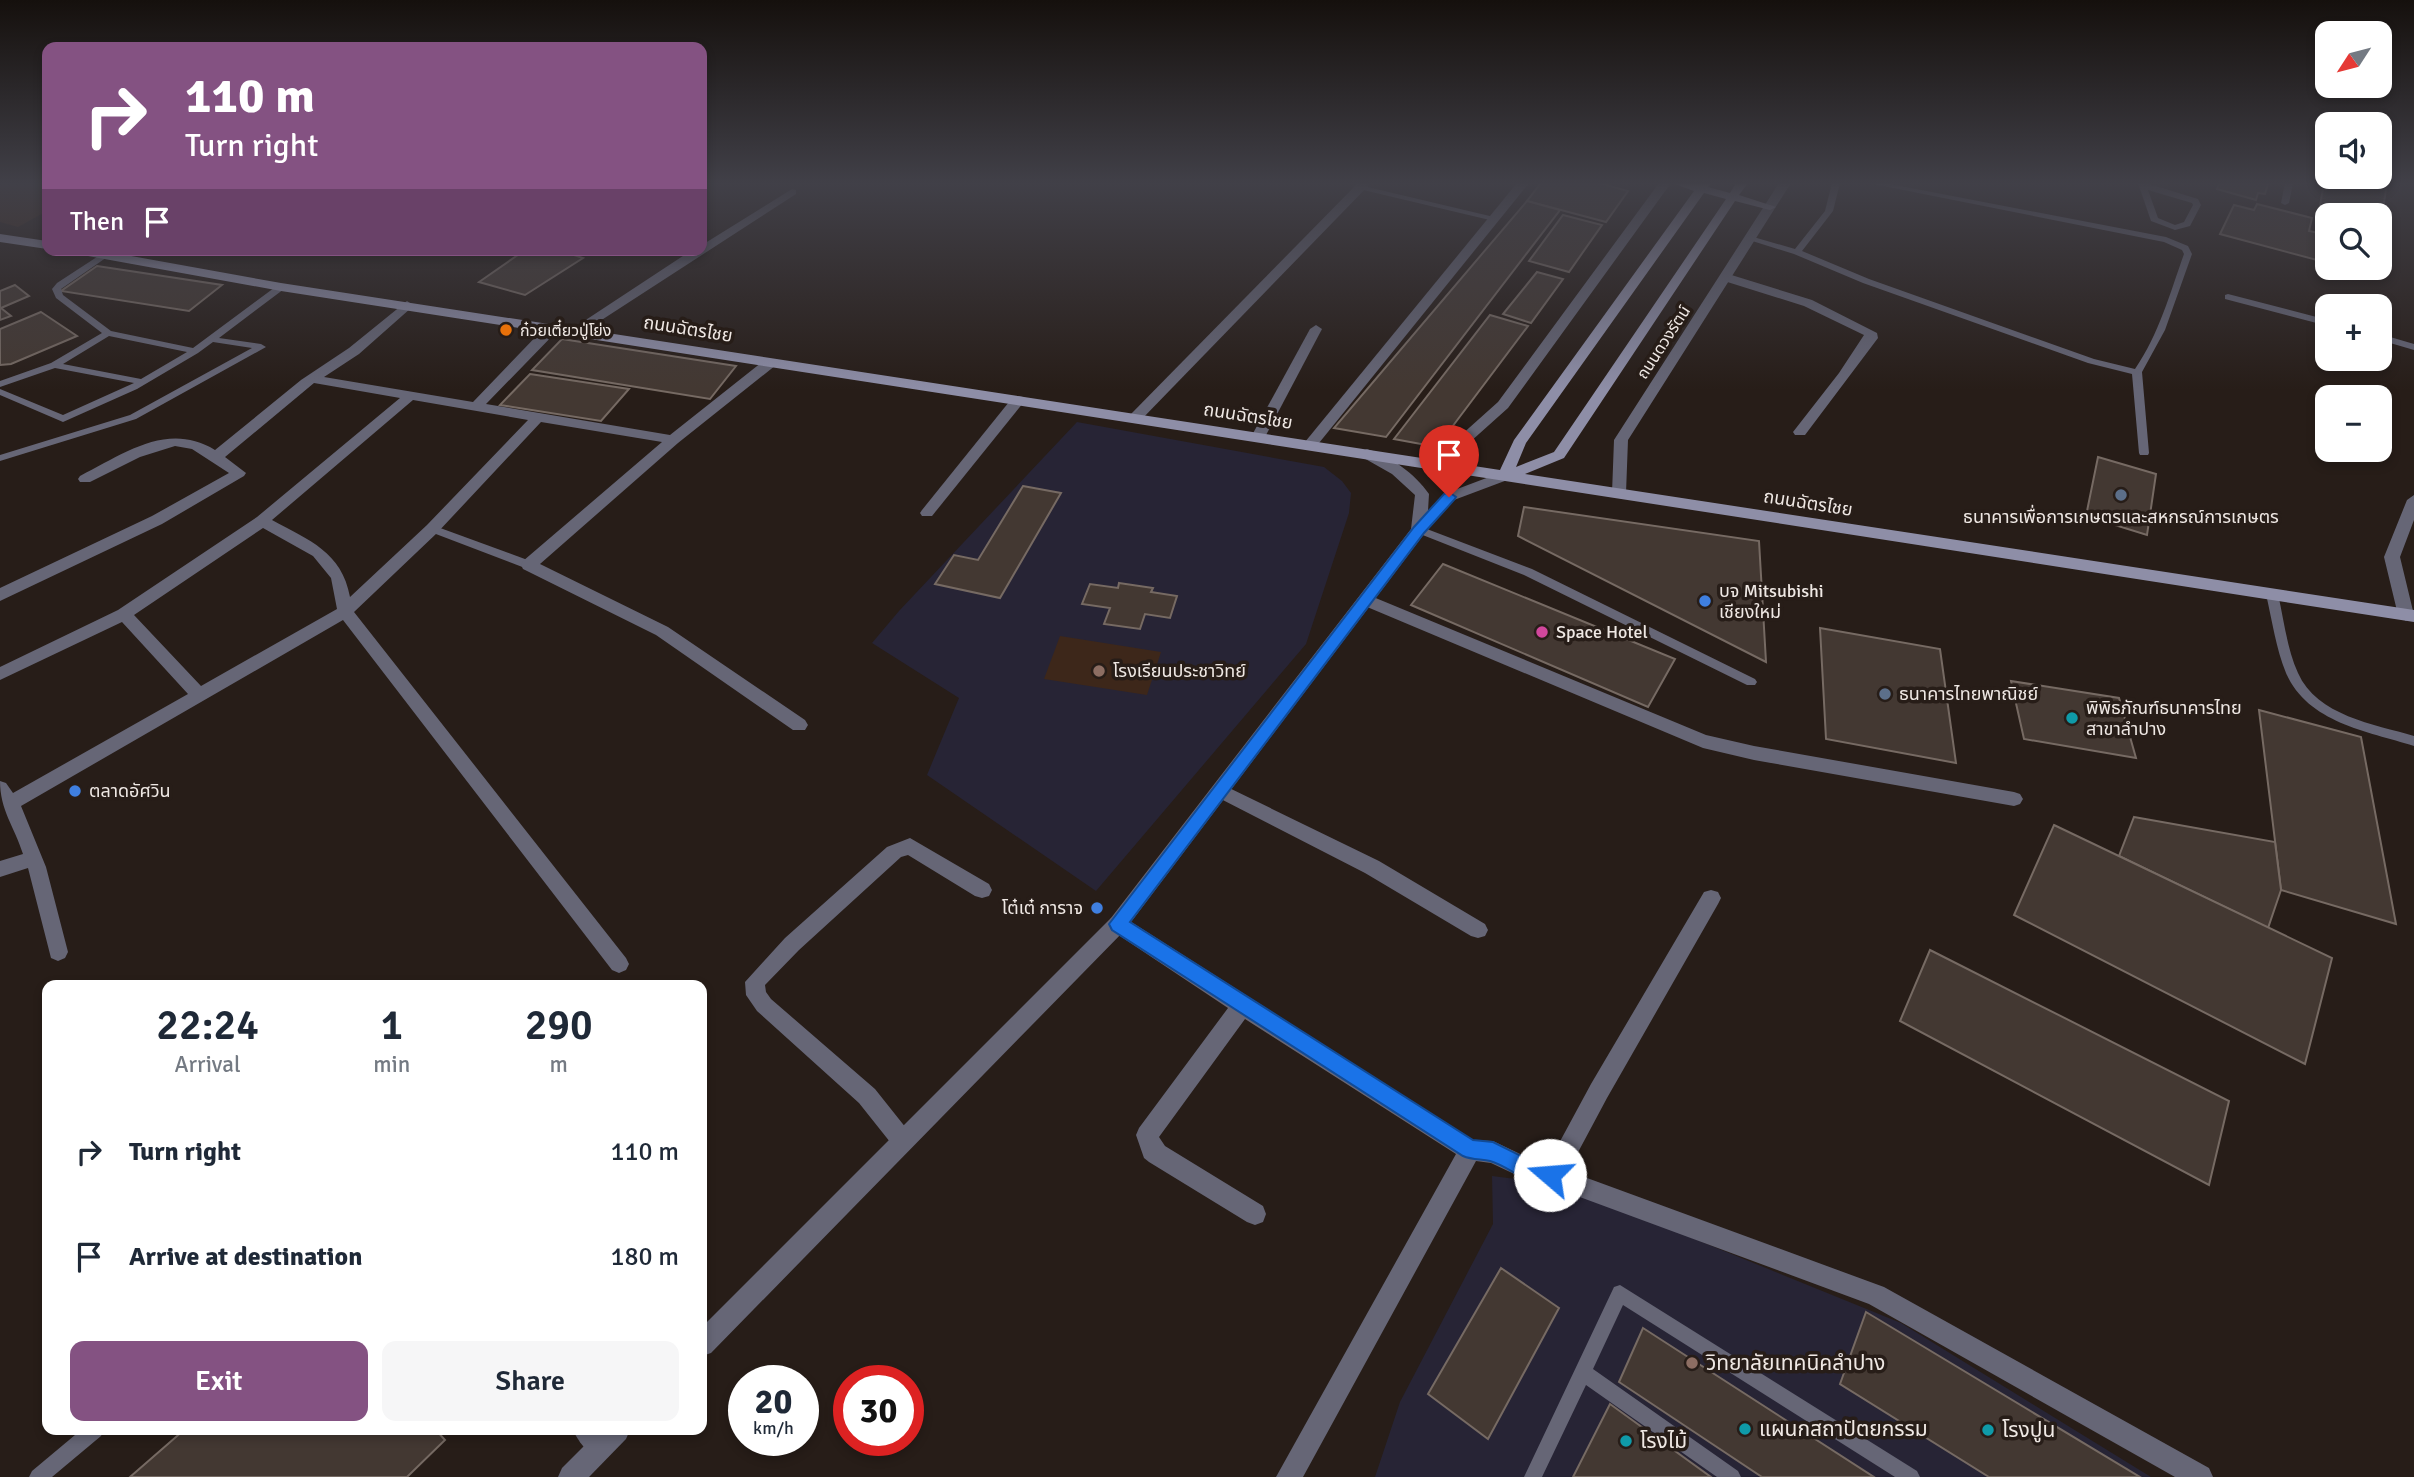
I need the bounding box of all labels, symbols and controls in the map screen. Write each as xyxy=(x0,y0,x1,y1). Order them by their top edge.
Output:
north arrow xyxy=(2315,21,2392,98)
map controls xyxy=(2315,21,2392,462)
text: 110 m xyxy=(185,66,315,126)
icon: right xyxy=(70,70,161,161)
button: sound xyxy=(2315,112,2392,189)
text: Turn right xyxy=(185,126,318,165)
icon: arrive xyxy=(138,203,176,241)
button: search xyxy=(2315,203,2392,280)
text: Then xyxy=(70,206,124,238)
button: + xyxy=(2315,294,2392,371)
street label: ถนนดวงรัตน์ xyxy=(1633,302,1695,383)
street label: ถนนฉัตรไชย xyxy=(642,311,734,347)
place label: ก๋วยเตี๋ยวปู่โย่ง xyxy=(520,319,611,341)
marker: ก๋วยเตี๋ยวปู่โย่ง xyxy=(498,322,514,338)
button: − xyxy=(2315,385,2392,462)
street label: ถนนฉัตรไชย xyxy=(1202,398,1294,434)
pin xyxy=(1419,425,1479,497)
icon: arrive xyxy=(1430,436,1468,474)
street label: ถนนฉัตรไชย xyxy=(1762,485,1854,521)
marker: ธนาคารเพื่อการเกษตรและสหกรณ์การเกษตร xyxy=(2113,487,2129,503)
place label: ธนาคารเพื่อการเกษตรและสหกรณ์การเกษตร xyxy=(1963,504,2279,528)
place label: บจ Mitsubishi เชียงใหม่ xyxy=(1719,580,1824,623)
marker: บจ Mitsubishi เชียงใหม่ xyxy=(1697,593,1713,609)
place label: Space Hotel xyxy=(1556,621,1648,643)
marker: Space Hotel xyxy=(1534,624,1550,640)
place label: โรงเรียนประชาวิทย์ xyxy=(1113,660,1246,682)
marker: โรงเรียนประชาวิทย์ xyxy=(1091,663,1107,679)
place label: ธนาคารไทยพาณิชย์ xyxy=(1899,683,2038,705)
marker: ธนาคารไทยพาณิชย์ xyxy=(1877,686,1893,702)
place label: พิพิธภัณฑ์ธนาคารไทย สาขาลำปาง xyxy=(2086,697,2242,740)
marker: พิพิธภัณฑ์ธนาคารไทย สาขาลำปาง xyxy=(2064,710,2080,726)
place label: ตลาดอัศวิน xyxy=(89,780,171,802)
marker: ตลาดอัศวิน xyxy=(67,783,83,799)
place label: โต๋เต๋ การาจ xyxy=(1002,897,1083,919)
marker: โต๋เต๋ การาจ xyxy=(1089,900,1105,916)
text: 22:24 xyxy=(156,1000,259,1051)
text: 1 xyxy=(380,1000,403,1051)
text: 290 xyxy=(525,1000,593,1051)
text: Arrival xyxy=(174,1050,241,1079)
text: min xyxy=(373,1050,410,1079)
text: m xyxy=(549,1050,568,1079)
icon: right xyxy=(70,1133,108,1171)
text: Turn right xyxy=(129,1136,241,1168)
text: 110 m xyxy=(610,1136,679,1168)
position arrow xyxy=(1513,1138,1587,1212)
icon: arrive xyxy=(70,1238,108,1276)
text: Arrive at destination xyxy=(129,1241,362,1273)
text: 180 m xyxy=(610,1241,679,1273)
button: Exit xyxy=(70,1341,368,1421)
button: Share xyxy=(382,1341,679,1421)
place label: วิทยาลัยเทคนิคลำปาง xyxy=(1706,1350,1885,1376)
marker: วิทยาลัยเทคนิคลำปาง xyxy=(1684,1355,1700,1371)
speed limit sign: 30 xyxy=(833,1365,924,1456)
text: 20 xyxy=(755,1380,792,1423)
place label: แผนกสถาปัตยกรรม xyxy=(1759,1416,1928,1442)
text: km/h xyxy=(753,1417,794,1439)
place label: โรงปูน xyxy=(2002,1417,2055,1443)
marker: แผนกสถาปัตยกรรม xyxy=(1737,1421,1753,1437)
marker: โรงปูน xyxy=(1980,1422,1996,1438)
place label: โรงไม้ xyxy=(1640,1428,1687,1454)
marker: โรงไม้ xyxy=(1618,1433,1634,1449)

